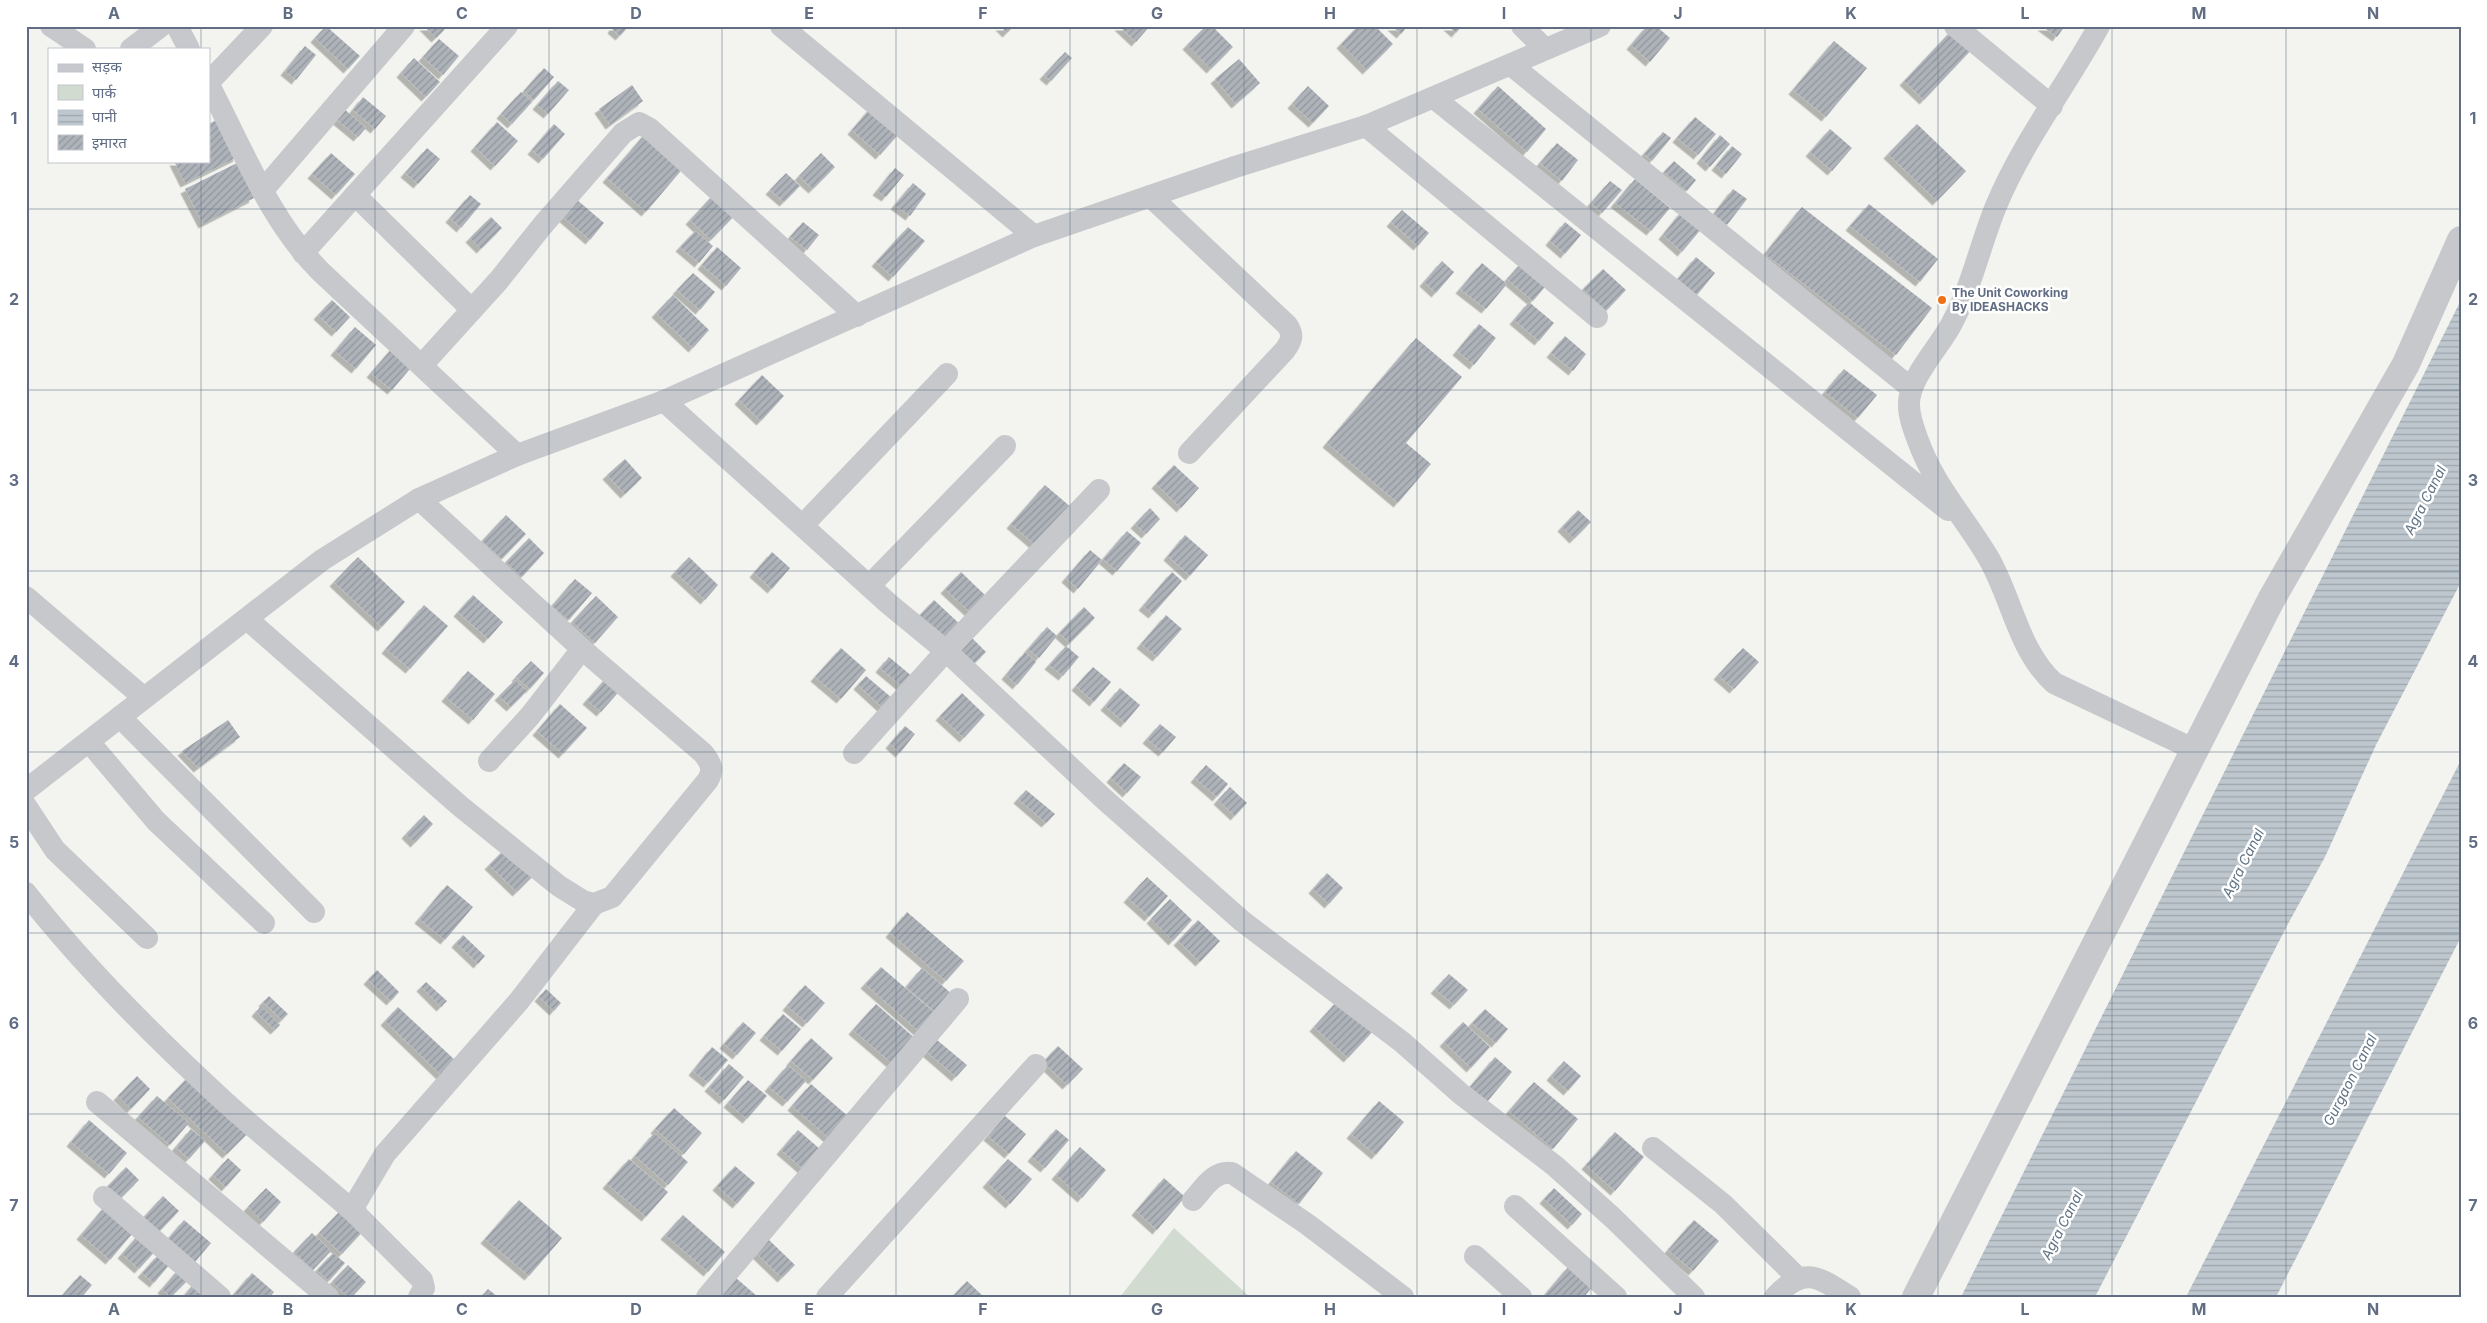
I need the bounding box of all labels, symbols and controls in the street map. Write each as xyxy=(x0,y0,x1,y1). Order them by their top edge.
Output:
text: A xyxy=(108,3,120,23)
text: B xyxy=(283,3,293,23)
text: C xyxy=(456,3,468,23)
text: D xyxy=(630,3,642,23)
text: E xyxy=(804,3,814,23)
text: F xyxy=(978,3,988,23)
text: G xyxy=(1151,3,1163,23)
text: H xyxy=(1324,3,1336,23)
text: I xyxy=(1502,3,1506,23)
text: J xyxy=(1673,3,1683,23)
text: K xyxy=(1845,3,1857,23)
text: L xyxy=(2020,3,2030,23)
text: M xyxy=(2192,3,2206,23)
text: N xyxy=(2367,3,2379,23)
legend xyxy=(48,48,210,162)
text: सड़क xyxy=(92,57,122,76)
text: पार्क xyxy=(92,83,116,102)
text: पानी xyxy=(92,107,118,126)
text: 1 xyxy=(11,108,17,128)
text: 1 xyxy=(2470,108,2476,128)
text: इमारत xyxy=(92,133,127,152)
place label: The Unit Coworking By IDEASHACKS xyxy=(1952,285,2068,314)
text: 2 xyxy=(9,289,19,309)
text: 2 xyxy=(2468,289,2478,309)
marker: The Unit Coworking By IDEASHACKS xyxy=(1936,294,1948,306)
water label: Agra Canal xyxy=(2400,462,2449,538)
text: 3 xyxy=(9,470,19,490)
text: 3 xyxy=(2468,470,2478,490)
text: 4 xyxy=(9,651,20,671)
text: 4 xyxy=(2468,651,2479,671)
water label: Agra Canal xyxy=(2218,825,2267,901)
text: 5 xyxy=(9,832,19,852)
text: 5 xyxy=(2468,832,2478,852)
text: 6 xyxy=(9,1013,19,1033)
text: 6 xyxy=(2468,1013,2478,1033)
water label: Gurgaon Canal xyxy=(2319,1031,2380,1128)
water label: Agra Canal xyxy=(2037,1187,2086,1263)
text: 7 xyxy=(9,1195,19,1215)
text: 7 xyxy=(2468,1195,2478,1215)
text: A xyxy=(108,1299,120,1319)
text: B xyxy=(283,1299,293,1319)
text: C xyxy=(456,1299,468,1319)
text: D xyxy=(630,1299,642,1319)
text: E xyxy=(804,1299,814,1319)
text: F xyxy=(978,1299,988,1319)
text: G xyxy=(1151,1299,1163,1319)
text: H xyxy=(1324,1299,1336,1319)
text: I xyxy=(1502,1299,1506,1319)
text: J xyxy=(1673,1299,1683,1319)
text: K xyxy=(1845,1299,1857,1319)
text: L xyxy=(2020,1299,2030,1319)
text: M xyxy=(2192,1299,2206,1319)
text: N xyxy=(2367,1299,2379,1319)

